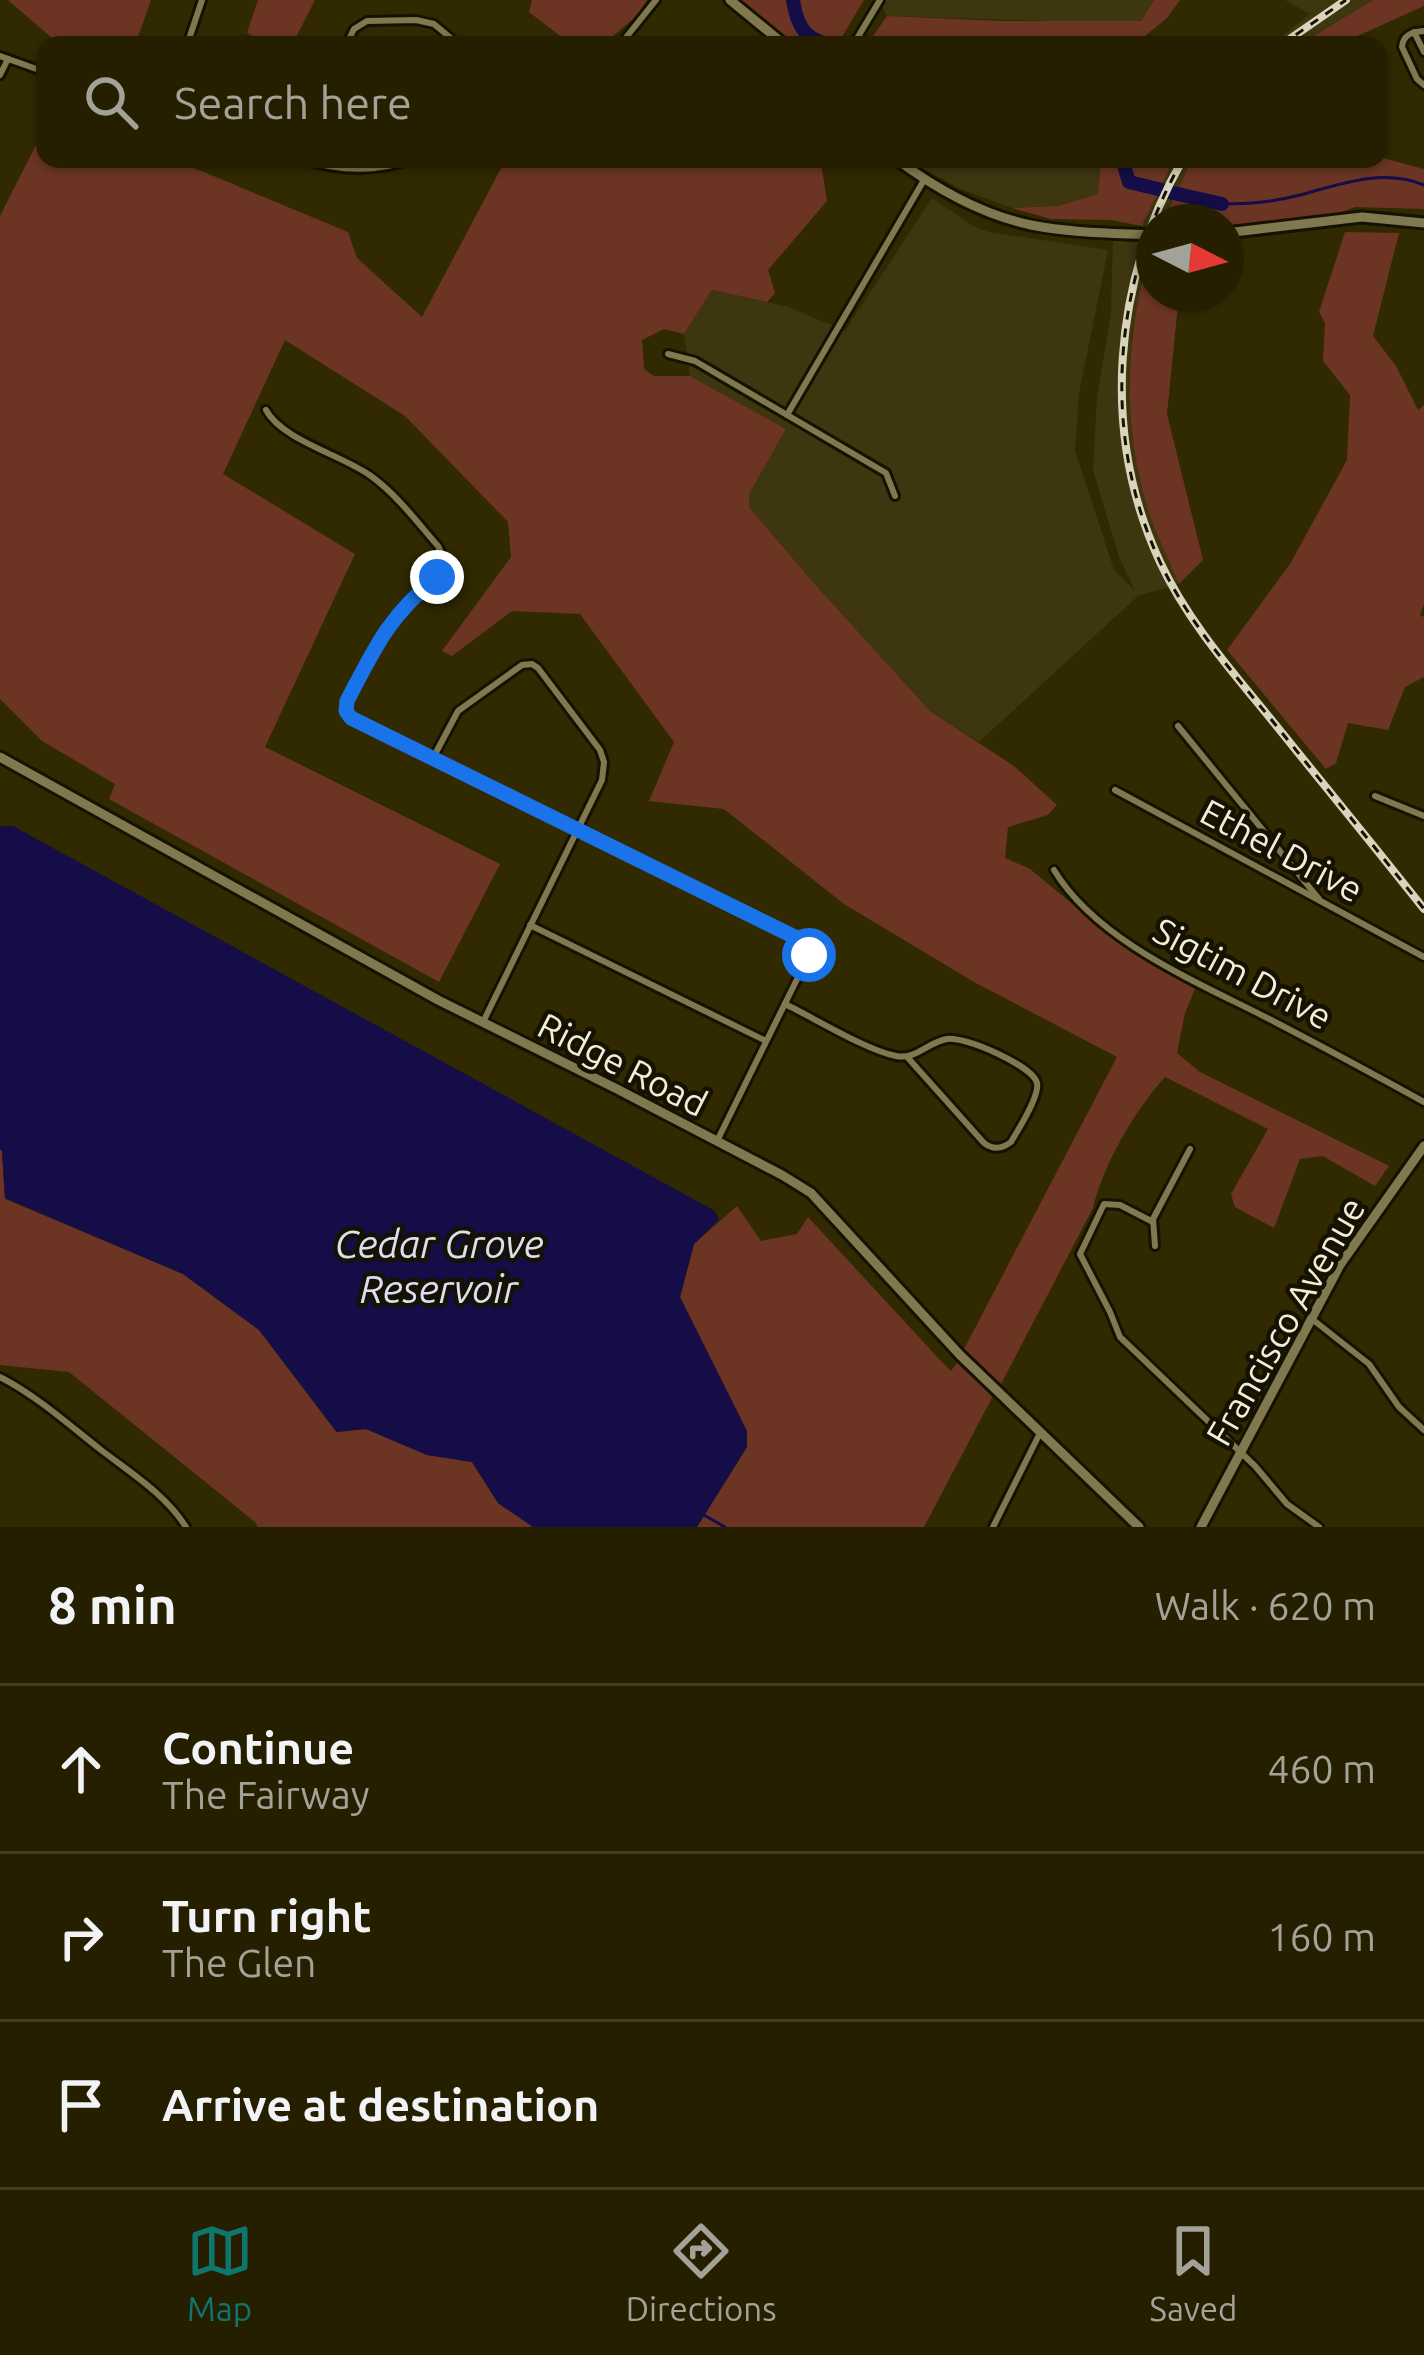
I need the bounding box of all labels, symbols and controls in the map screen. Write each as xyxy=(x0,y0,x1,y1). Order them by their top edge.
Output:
search box xyxy=(36,36,1388,168)
icon: search xyxy=(78,69,144,135)
text: Search here xyxy=(174,77,412,128)
north arrow xyxy=(1136,204,1244,312)
route end xyxy=(410,550,464,604)
street label: Ethel Drive xyxy=(1194,790,1370,910)
street label: Sigtim Drive xyxy=(1147,909,1339,1037)
route start xyxy=(782,928,836,982)
street label: Ridge Road xyxy=(532,1004,714,1124)
street label: Francisco Avenue xyxy=(1197,1190,1373,1452)
water label: Cedar Grove Reservoir xyxy=(334,1222,544,1310)
text: 8 min xyxy=(48,1576,177,1634)
text: Walk · 620 m xyxy=(1155,1584,1376,1627)
text: Continue xyxy=(162,1722,354,1773)
icon: ahead xyxy=(48,1736,114,1802)
text: 460 m xyxy=(1267,1747,1376,1790)
text: The Fairway xyxy=(162,1773,370,1816)
text: Turn right xyxy=(162,1890,371,1941)
icon: right xyxy=(48,1904,114,1970)
text: 160 m xyxy=(1267,1915,1376,1958)
text: The Glen xyxy=(162,1941,316,1984)
icon: arrive xyxy=(48,2072,114,2138)
text: Arrive at destination xyxy=(162,2079,599,2130)
tab: Map xyxy=(187,2218,253,2327)
tab: Directions xyxy=(626,2218,776,2327)
tab: Saved xyxy=(1150,2218,1237,2327)

